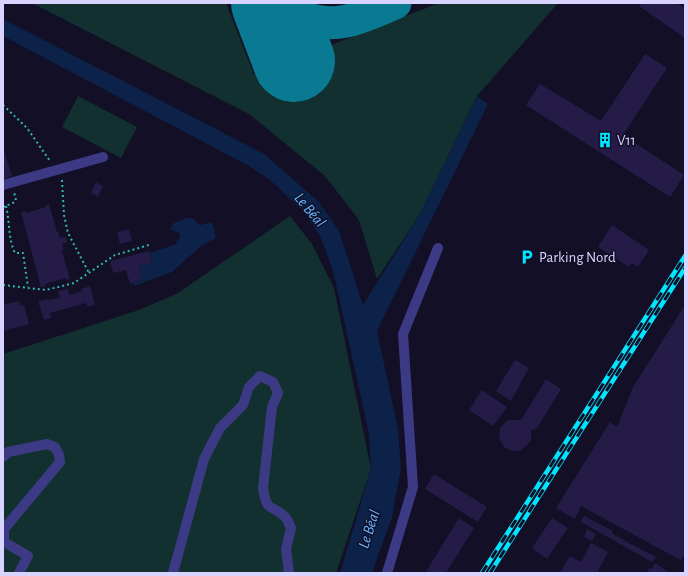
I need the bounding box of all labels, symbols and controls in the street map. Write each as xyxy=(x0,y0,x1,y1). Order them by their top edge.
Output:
building icon: V11 xyxy=(596,131,614,149)
place label: V11 xyxy=(617,133,636,148)
water label: Le Béal xyxy=(291,190,329,230)
parking icon: Parking Nord xyxy=(518,248,536,266)
place label: Parking Nord xyxy=(539,250,616,265)
water label: Le Béal xyxy=(355,508,383,550)

